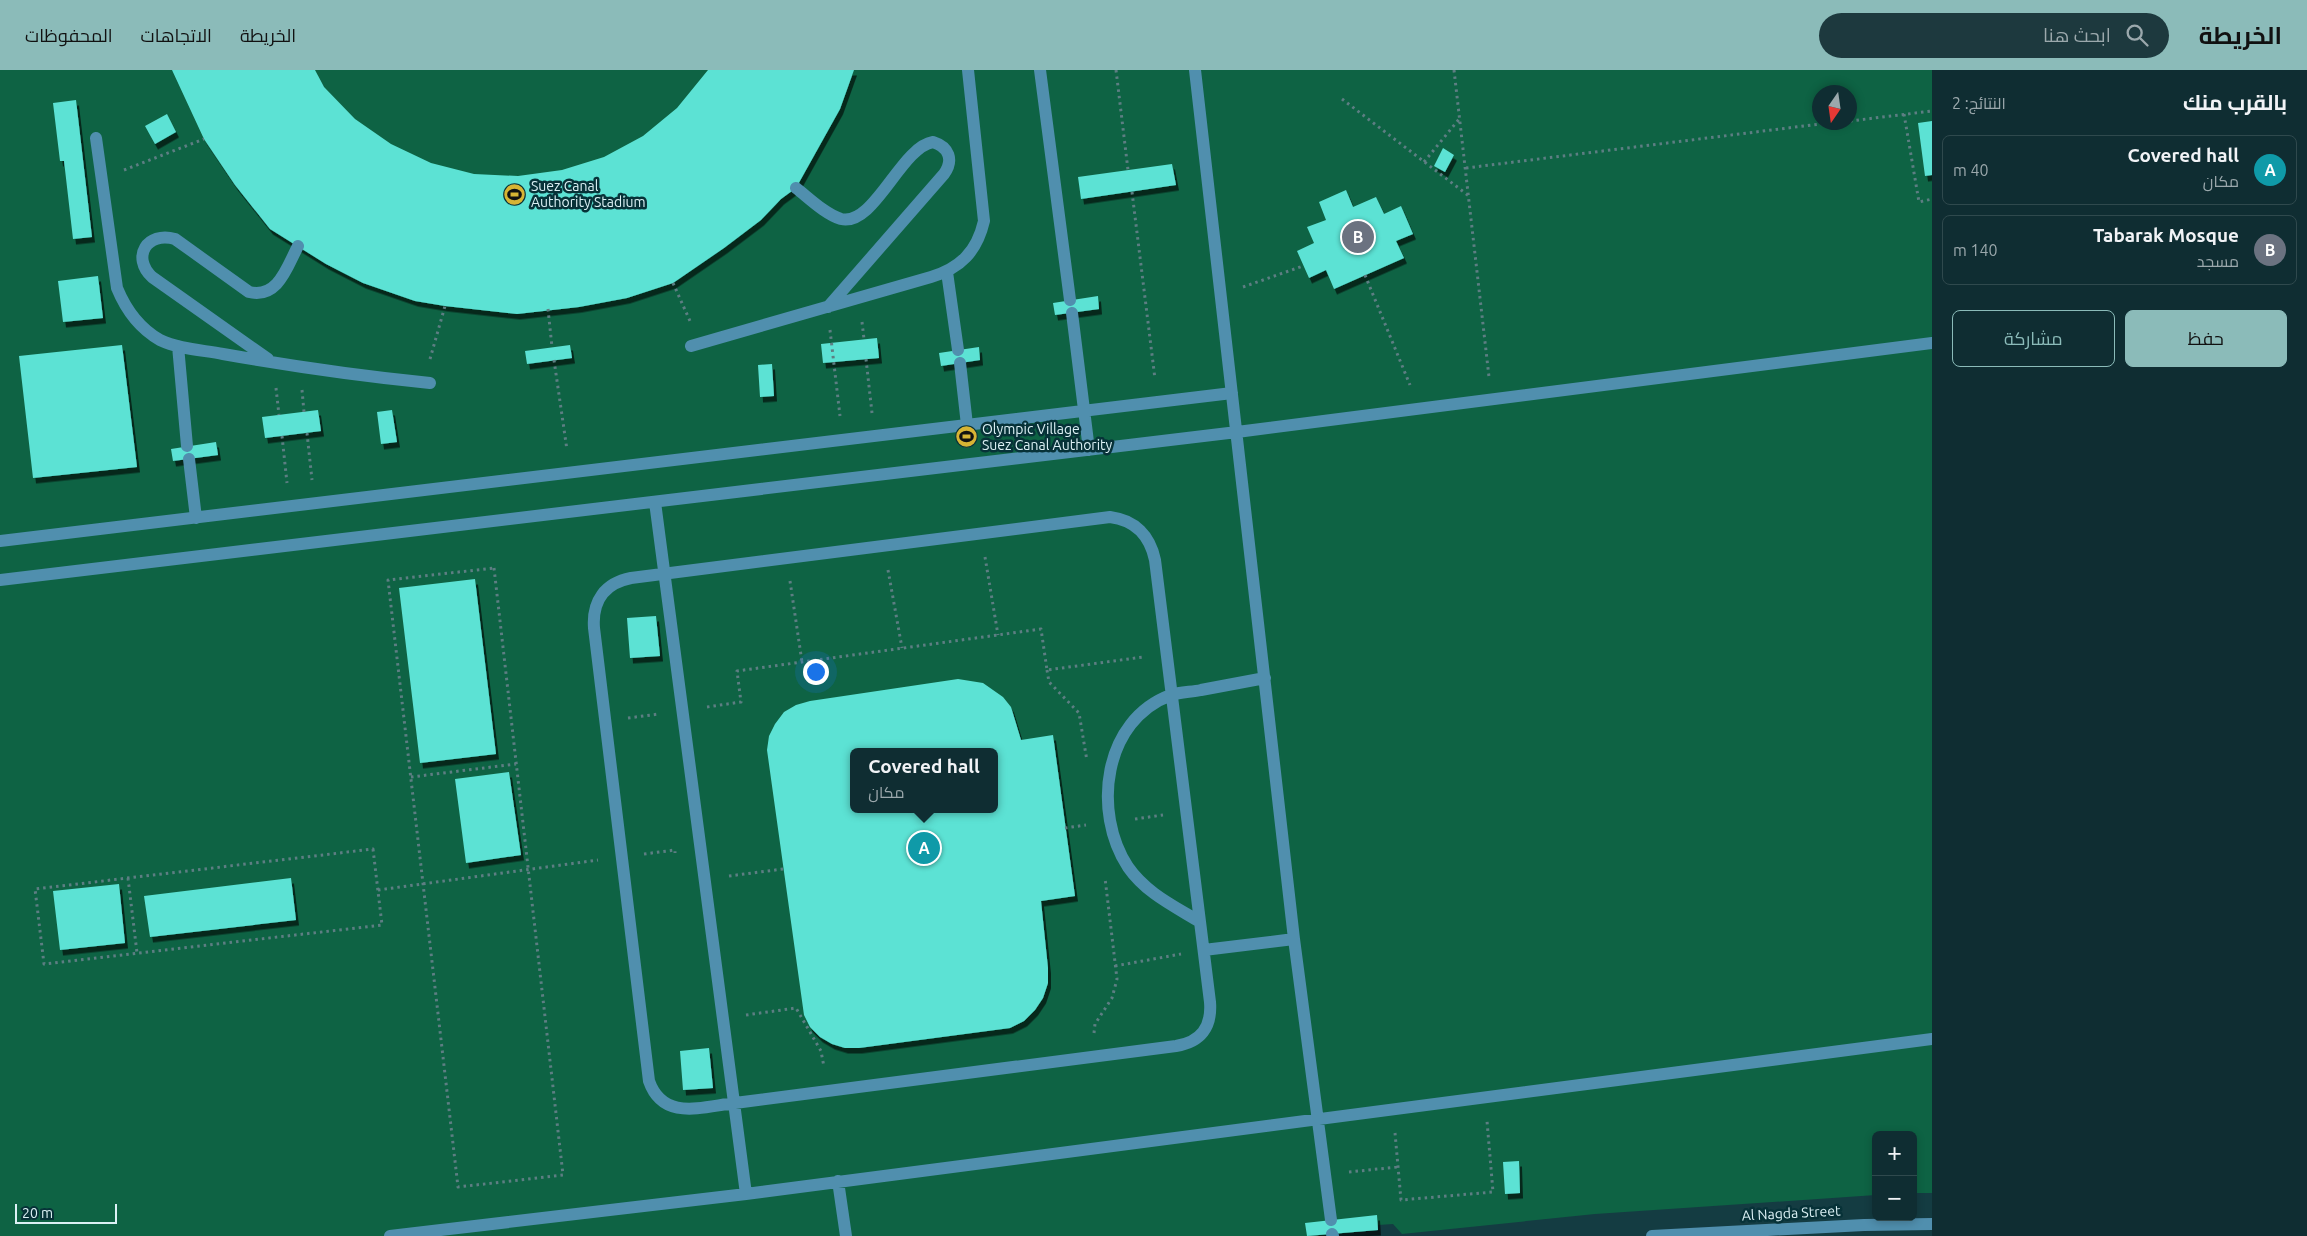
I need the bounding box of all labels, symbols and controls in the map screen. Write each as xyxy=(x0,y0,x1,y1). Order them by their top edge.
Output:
search box xyxy=(1819,13,2169,58)
icon: search xyxy=(2123,21,2151,49)
text: الخريطة xyxy=(2199,22,2282,49)
text: ابحث هنا xyxy=(2043,24,2111,46)
text: المحفوظات xyxy=(25,25,113,45)
text: الاتجاهات xyxy=(141,25,212,45)
text: الخريطة xyxy=(240,25,296,45)
north arrow xyxy=(1812,85,1857,130)
text: بالقرب منك xyxy=(2183,90,2287,114)
text: النتائج: 2 xyxy=(1952,94,2006,112)
text: Covered hall xyxy=(2127,144,2239,166)
text: 40 m xyxy=(1953,161,1989,179)
text: A xyxy=(2264,161,2276,179)
text: مكان xyxy=(2203,172,2239,190)
place label: Suez Canal Authority Stadium xyxy=(531,178,646,210)
sports icon: Suez Canal Authority Stadium xyxy=(503,182,527,206)
pin: B xyxy=(1342,218,1374,256)
text: Tabarak Mosque xyxy=(2093,224,2239,246)
text: 140 m xyxy=(1953,241,1998,259)
text: B xyxy=(2265,241,2275,259)
text: مسجد xyxy=(2197,252,2239,270)
button: مشاركة xyxy=(1952,310,2115,367)
button: حفظ xyxy=(2125,310,2287,367)
place label: Olympic Village Suez Canal Authority xyxy=(982,421,1113,453)
sports icon: Olympic Village Suez Canal Authority xyxy=(954,425,978,449)
your location xyxy=(803,659,829,685)
popup xyxy=(850,748,998,813)
text: Covered hall xyxy=(868,755,980,777)
text: مكان xyxy=(868,783,904,801)
pin: A xyxy=(908,829,940,867)
map controls xyxy=(1872,1131,1917,1221)
button: + xyxy=(1872,1131,1917,1176)
button: − xyxy=(1872,1176,1917,1221)
scale bar xyxy=(15,1201,118,1224)
street label: Al Nagda Street xyxy=(1741,1202,1841,1224)
text: 20 m xyxy=(22,1205,53,1221)

